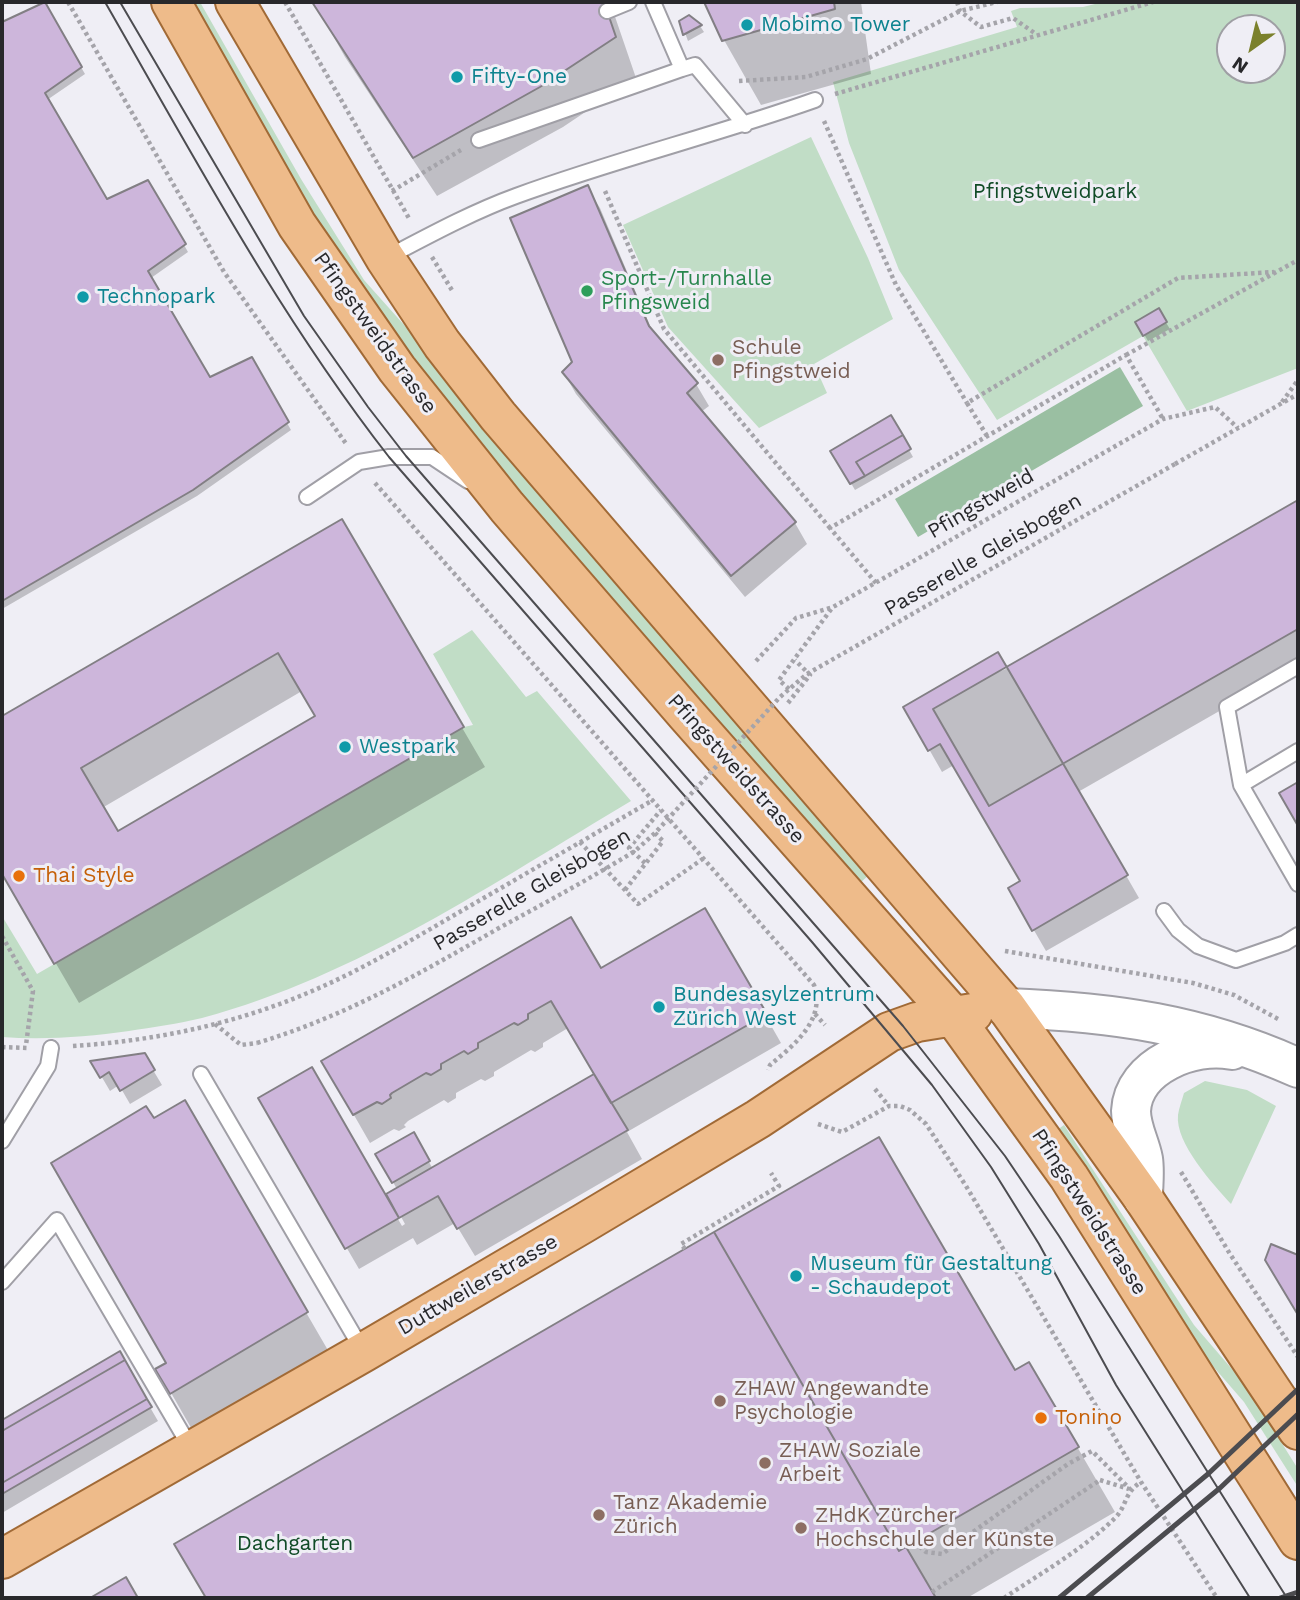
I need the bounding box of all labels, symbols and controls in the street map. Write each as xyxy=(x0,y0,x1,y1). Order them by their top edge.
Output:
place label: Mobimo Tower xyxy=(761,12,910,38)
north arrow xyxy=(1216,14,1286,84)
marker: Mobimo Tower xyxy=(739,17,755,33)
text: N xyxy=(1228,52,1252,79)
place label: Fifty-One xyxy=(471,64,567,90)
marker: Fifty-One xyxy=(449,69,465,85)
park label: Pfingstweidpark xyxy=(973,179,1137,205)
street label: Pfingstweidstrasse xyxy=(308,248,442,418)
place label: Sport-/Turnhalle Pfingsweid xyxy=(601,266,772,316)
marker: Sport-/Turnhalle Pfingsweid xyxy=(579,283,595,299)
place label: Technopark xyxy=(97,284,215,310)
marker: Technopark xyxy=(75,289,91,305)
place label: Schule Pfingstweid xyxy=(732,335,851,385)
marker: Schule Pfingstweid xyxy=(710,352,726,368)
street label: Pfingstweid xyxy=(923,463,1039,545)
street label: Passerelle Gleisbogen xyxy=(880,488,1086,622)
street label: Pfingstweidstrasse xyxy=(662,689,810,849)
place label: Westpark xyxy=(359,734,456,760)
marker: Westpark xyxy=(337,739,353,755)
street label: Passerelle Gleisbogen xyxy=(429,823,635,957)
place label: Thai Style xyxy=(33,863,135,889)
marker: Thai Style xyxy=(11,868,27,884)
place label: Bundesasylzentrum Zürich West xyxy=(673,982,875,1032)
marker: Bundesasylzentrum Zürich West xyxy=(651,999,667,1015)
street label: Pfingstweidstrasse xyxy=(1026,1124,1152,1300)
street label: Duttweilerstrasse xyxy=(394,1229,562,1341)
place label: Museum für Gestaltung - Schaudepot xyxy=(810,1251,1052,1301)
marker: Museum für Gestaltung - Schaudepot xyxy=(788,1268,804,1284)
place label: ZHAW Angewandte Psychologie xyxy=(734,1376,929,1426)
marker: ZHAW Angewandte Psychologie xyxy=(712,1393,728,1409)
place label: Tonino xyxy=(1055,1405,1122,1431)
marker: Tonino xyxy=(1033,1410,1049,1426)
place label: ZHAW Soziale Arbeit xyxy=(779,1438,921,1488)
marker: ZHAW Soziale Arbeit xyxy=(757,1455,773,1471)
place label: Tanz Akademie Zürich xyxy=(613,1490,767,1540)
place label: ZHdK Zürcher Hochschule der Künste xyxy=(815,1503,1054,1553)
marker: Tanz Akademie Zürich xyxy=(591,1507,607,1523)
marker: ZHdK Zürcher Hochschule der Künste xyxy=(793,1520,809,1536)
park label: Dachgarten xyxy=(237,1531,353,1557)

